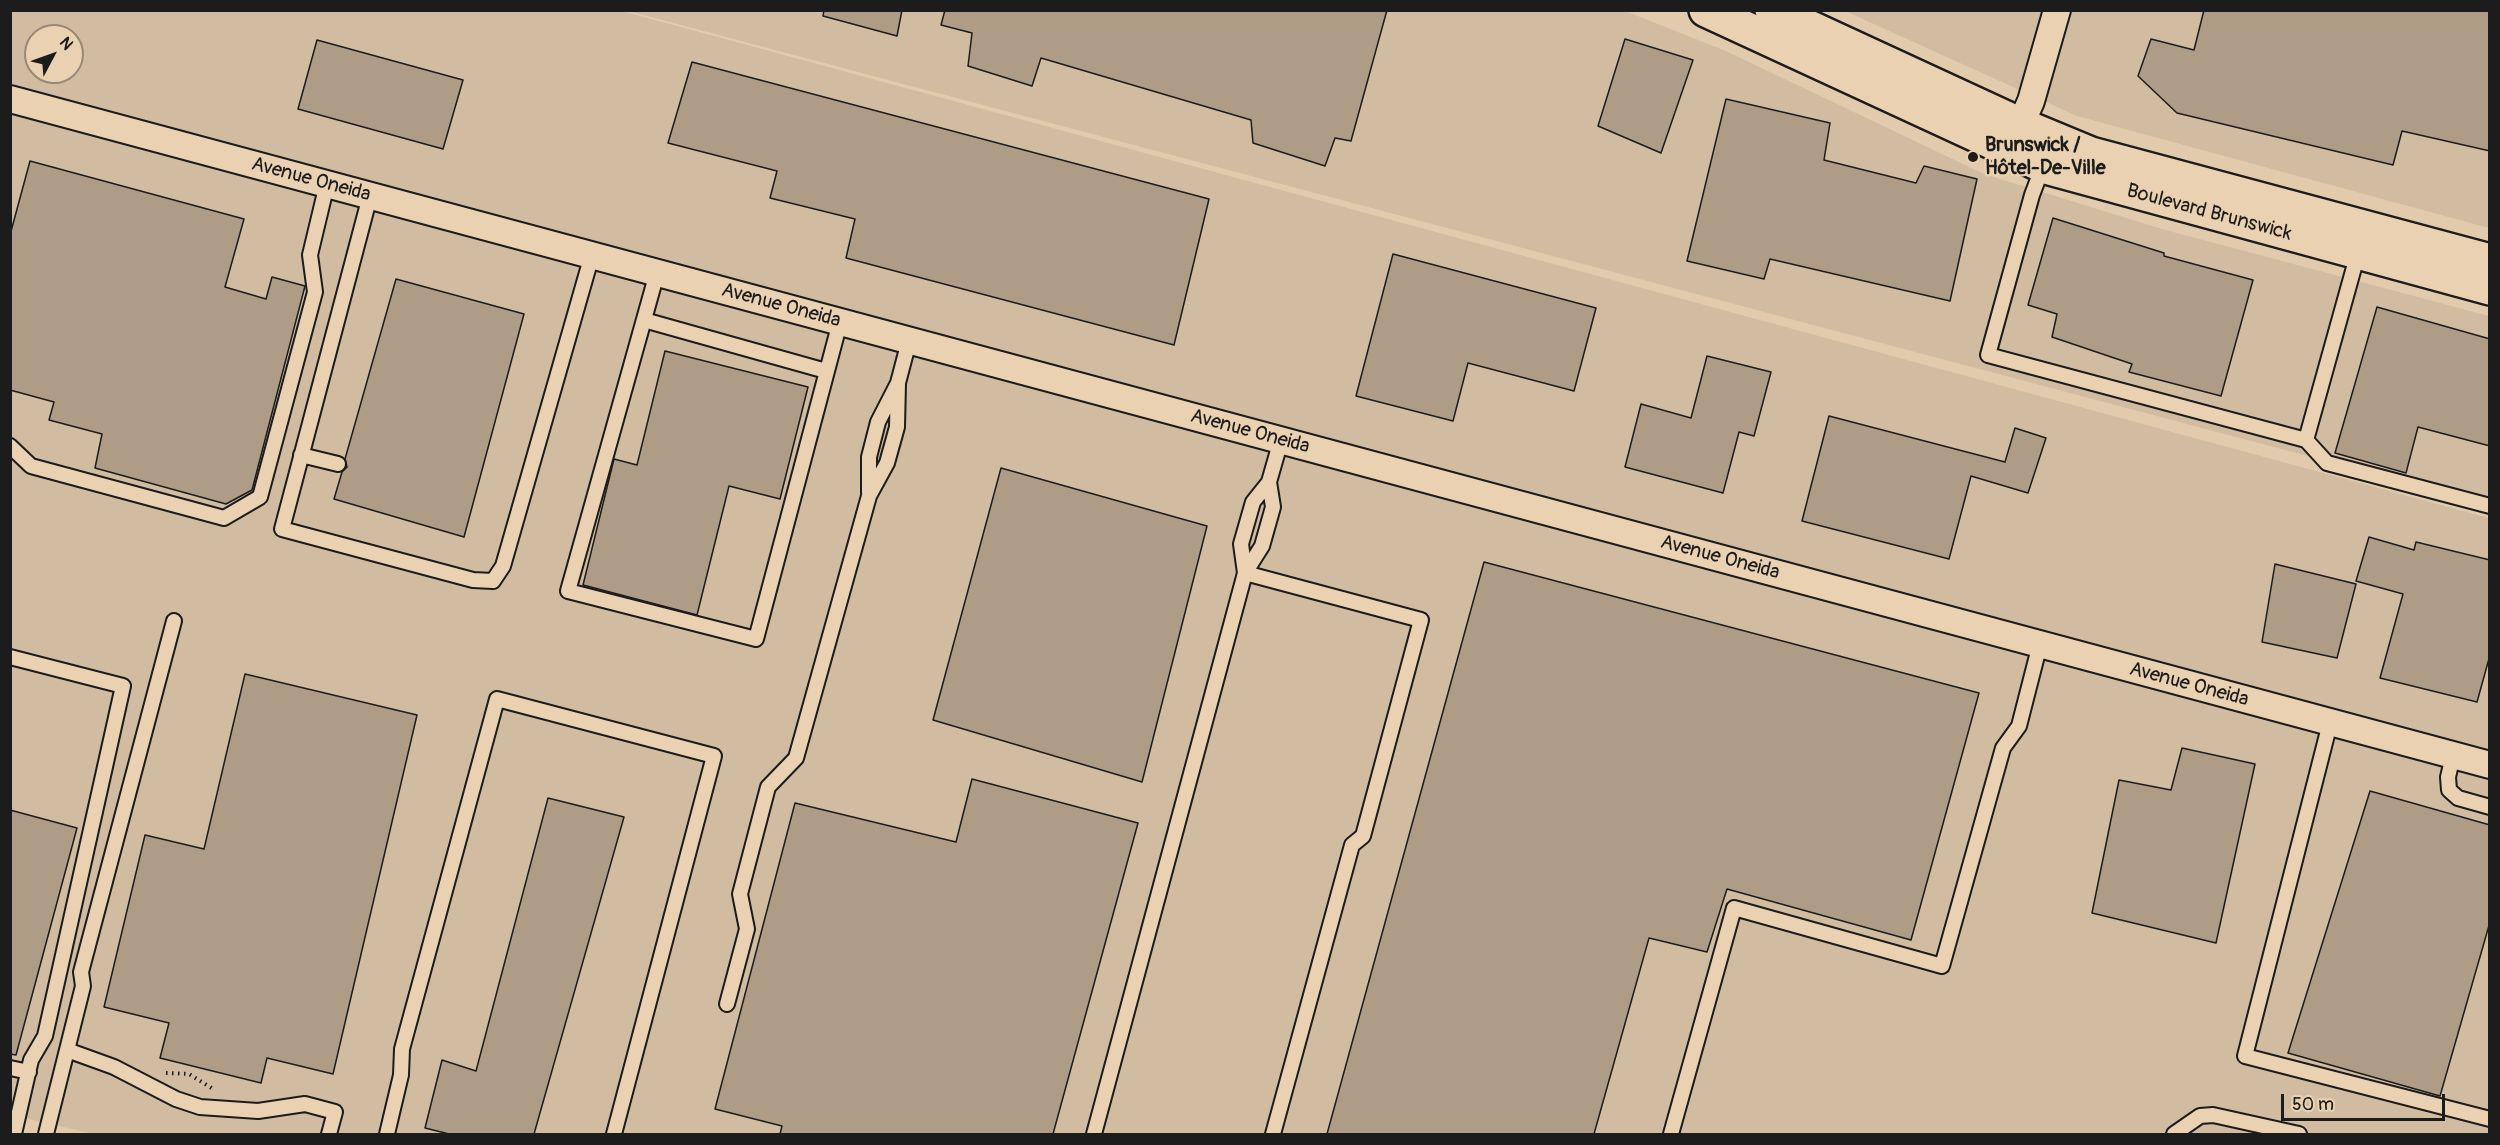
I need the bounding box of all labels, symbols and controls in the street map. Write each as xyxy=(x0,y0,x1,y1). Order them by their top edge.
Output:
north arrow xyxy=(24,24,84,84)
text: N xyxy=(55,33,77,54)
place label: Brunswick / Hôtel-De-Ville xyxy=(1985,134,2106,181)
marker: Brunswick / Hôtel-De-Ville xyxy=(1966,150,1980,164)
street label: Avenue Oneida xyxy=(249,153,373,207)
street label: Boulevard Brunswick xyxy=(2124,179,2294,247)
street label: Avenue Oneida xyxy=(719,279,843,333)
street label: Avenue Oneida xyxy=(1188,405,1312,459)
street label: Avenue Oneida xyxy=(1658,531,1782,585)
street label: Avenue Oneida xyxy=(2127,658,2251,712)
scale bar xyxy=(2284,1082,2448,1120)
text: 50 m xyxy=(2292,1093,2334,1116)

